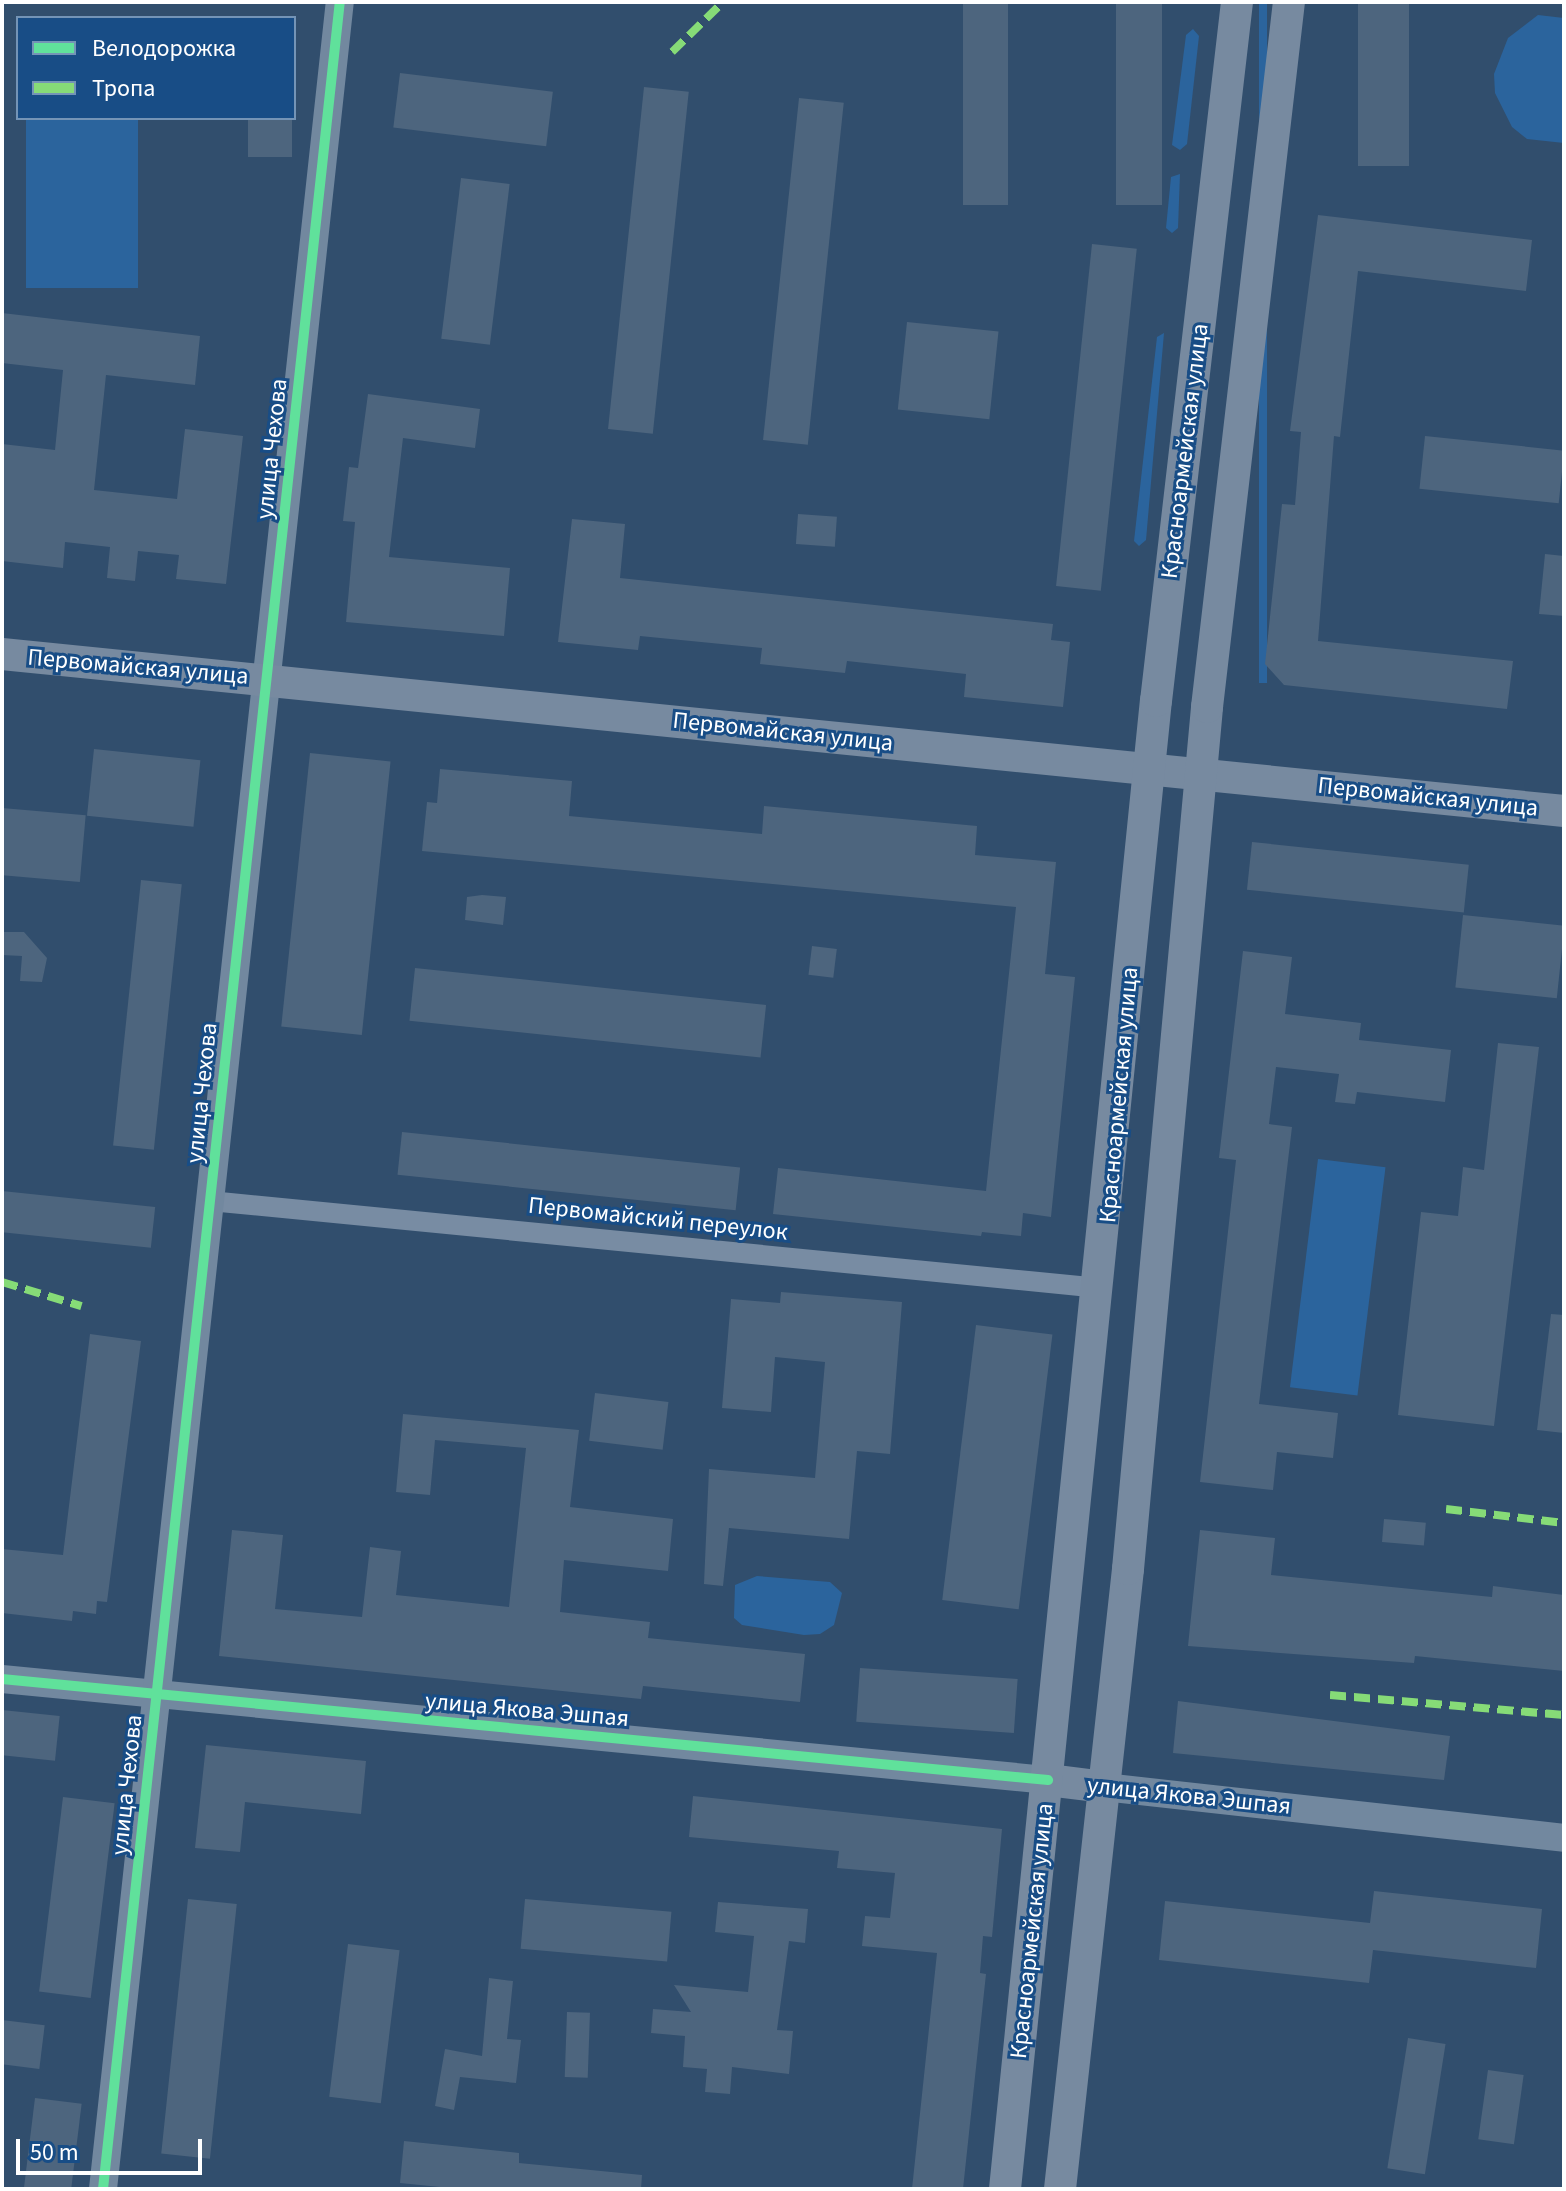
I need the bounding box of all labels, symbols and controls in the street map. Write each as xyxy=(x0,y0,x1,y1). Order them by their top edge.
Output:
legend xyxy=(16,16,296,120)
text: Велодорожка xyxy=(92,31,236,66)
text: Тропа xyxy=(92,71,155,106)
street label: Красноармейская улица xyxy=(1155,322,1215,580)
street label: улица Чехова xyxy=(250,377,294,521)
street label: Первомайская улица xyxy=(26,643,250,691)
street label: Первомайская улица xyxy=(671,706,895,758)
street label: Первомайская улица xyxy=(1316,771,1540,823)
street label: Красноармейская улица xyxy=(1093,966,1145,1224)
street label: улица Чехова xyxy=(180,1021,224,1165)
street label: Первомайский переулок xyxy=(527,1191,789,1247)
street label: улица Якова Эшпая xyxy=(424,1687,630,1733)
street label: улица Чехова xyxy=(105,1713,149,1857)
street label: улица Якова Эшпая xyxy=(1086,1771,1292,1821)
street label: Красноармейская улица xyxy=(1004,1802,1060,2060)
scale bar xyxy=(20,2123,206,2173)
text: 50 m xyxy=(30,2135,79,2170)

